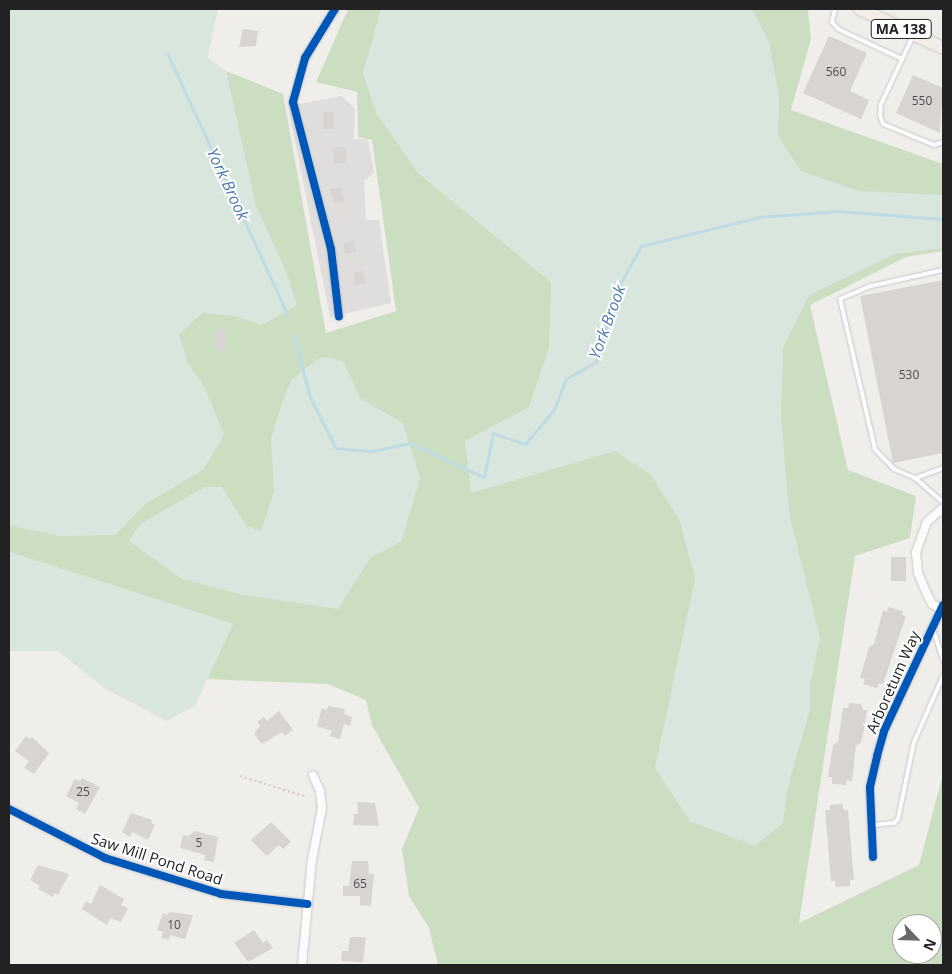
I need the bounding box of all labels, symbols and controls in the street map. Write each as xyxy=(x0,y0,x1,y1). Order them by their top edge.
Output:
road number: MA 138 xyxy=(870,18,932,40)
house number: 560 xyxy=(826,65,846,79)
house number: 550 xyxy=(912,94,932,108)
water label: York Brook xyxy=(203,145,253,223)
water label: York Brook xyxy=(585,282,629,362)
house number: 530 xyxy=(899,368,919,382)
street label: Arboretum Way xyxy=(862,628,924,736)
house number: 25 xyxy=(76,785,90,799)
street label: Saw Mill Pond Road xyxy=(89,829,225,889)
house number: 5 xyxy=(196,836,202,850)
house number: 65 xyxy=(353,877,367,891)
north arrow xyxy=(892,914,942,964)
house number: 10 xyxy=(167,918,181,932)
text: N xyxy=(919,936,941,954)

